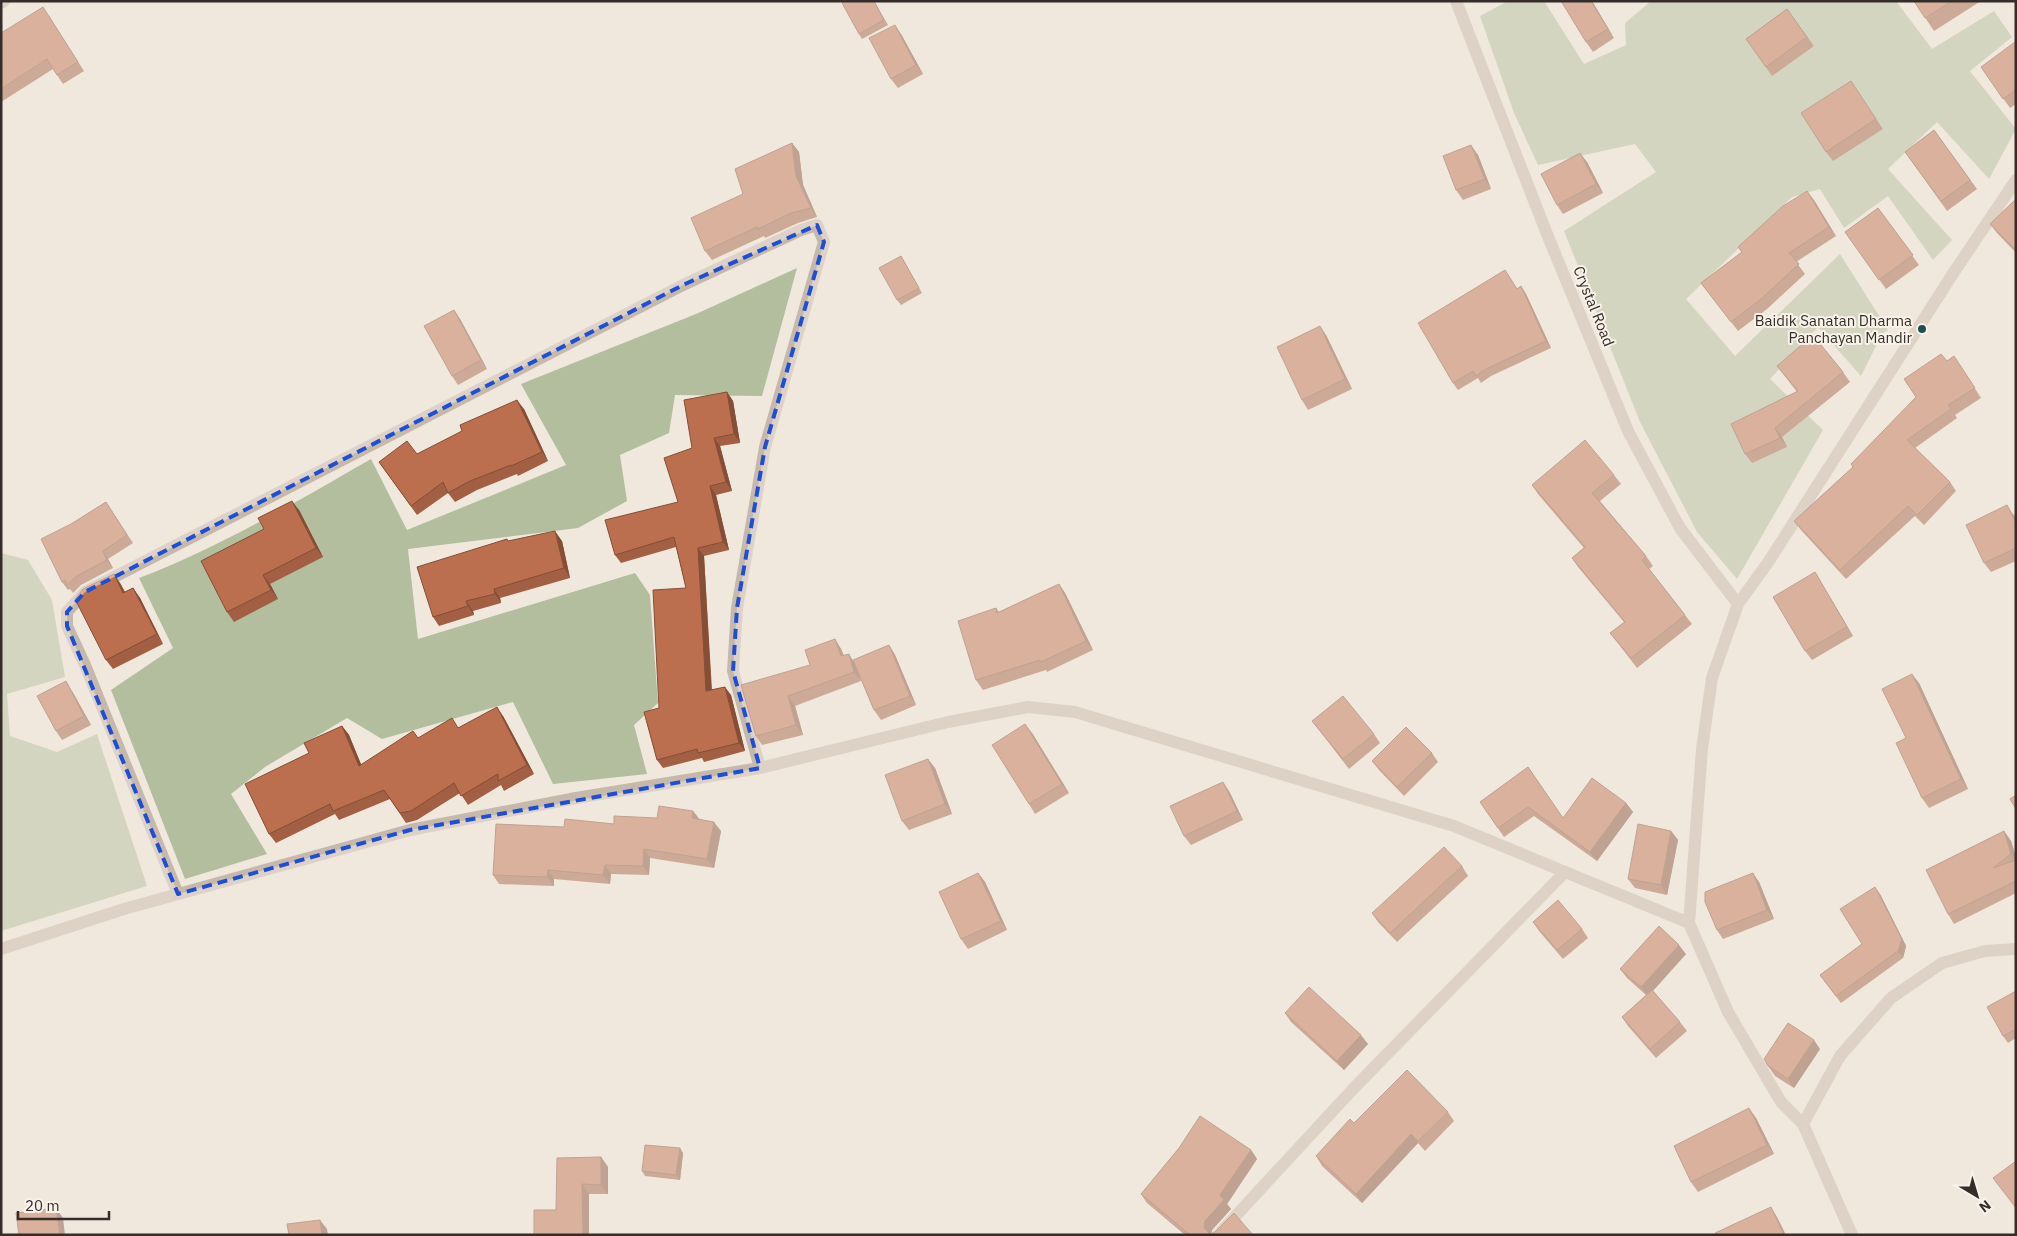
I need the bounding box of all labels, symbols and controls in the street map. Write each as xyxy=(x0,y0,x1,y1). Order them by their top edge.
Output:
street label: Crystal Road xyxy=(1569,263,1619,349)
place label: Baidik Sanatan Dharma Panchayan Mandir xyxy=(1755,311,1912,347)
marker: Baidik Sanatan Dharma Panchayan Mandir xyxy=(1916,323,1928,335)
north arrow xyxy=(1952,1171,2002,1221)
scale bar xyxy=(18,1188,109,1220)
text: 20 m xyxy=(25,1196,60,1215)
text: N xyxy=(1975,1196,1995,1216)

